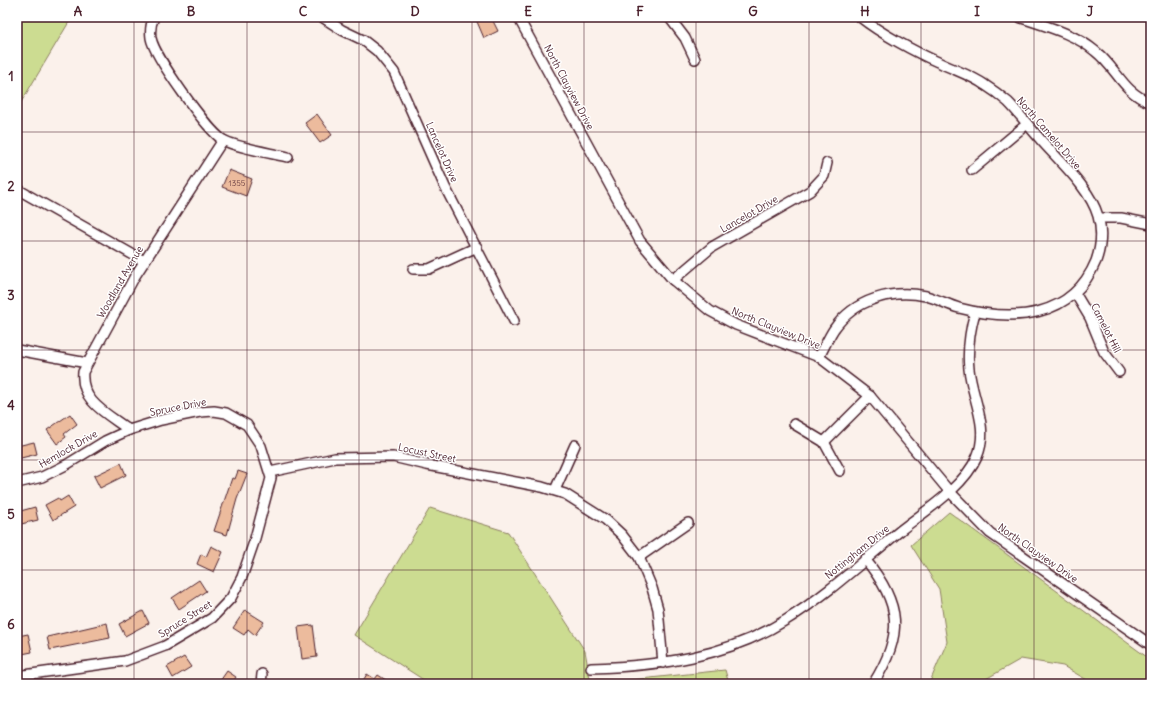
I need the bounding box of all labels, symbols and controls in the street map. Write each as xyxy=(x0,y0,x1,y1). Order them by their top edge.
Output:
text: A xyxy=(74,3,83,20)
text: B xyxy=(187,3,196,20)
text: C xyxy=(299,3,308,20)
text: D xyxy=(410,3,420,20)
text: E xyxy=(524,3,532,20)
text: F xyxy=(636,3,644,20)
text: G xyxy=(748,3,758,20)
text: H xyxy=(860,3,870,20)
text: I xyxy=(974,3,980,20)
text: J xyxy=(1087,3,1094,20)
street label: North Clayview Drive xyxy=(541,42,597,132)
text: 1 xyxy=(8,68,14,85)
street label: North Camelot Drive xyxy=(1014,94,1084,172)
street label: Lancelot Drive xyxy=(423,120,461,184)
text: 2 xyxy=(7,178,15,195)
house number: 1355 xyxy=(229,178,246,188)
street label: Lancelot Drive xyxy=(718,192,780,236)
street label: Woodland Avenue xyxy=(94,244,146,320)
text: 3 xyxy=(7,287,15,304)
street label: Camelot Hill xyxy=(1088,301,1124,355)
street label: North Clayview Drive xyxy=(730,304,822,352)
street label: Spruce Drive xyxy=(149,395,207,419)
text: 4 xyxy=(7,397,15,414)
street label: Hemlock Drive xyxy=(36,427,100,471)
street label: Locust Street xyxy=(397,441,458,466)
text: 5 xyxy=(7,506,15,523)
street label: North Clayview Drive xyxy=(996,521,1080,585)
street label: Nottingham Drive xyxy=(822,522,892,582)
street label: Spruce Street xyxy=(156,597,215,641)
text: 6 xyxy=(7,616,15,633)

